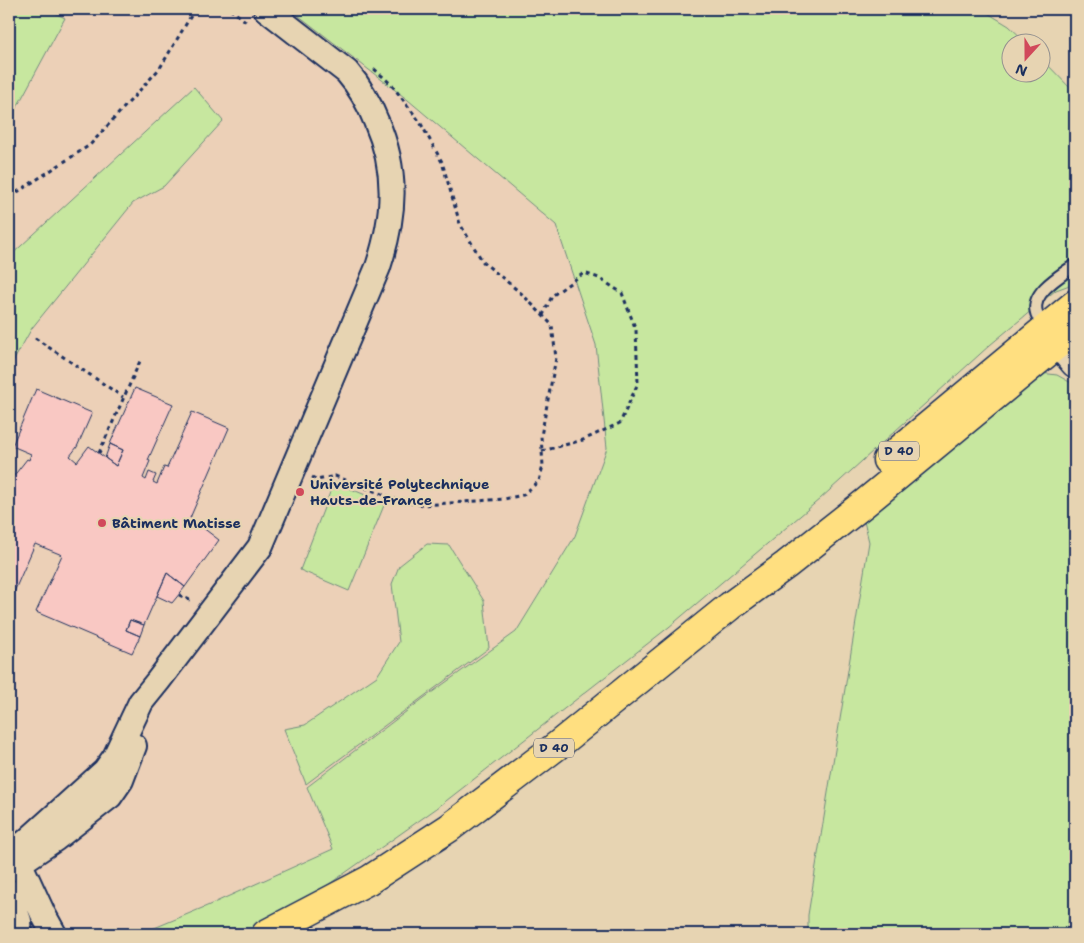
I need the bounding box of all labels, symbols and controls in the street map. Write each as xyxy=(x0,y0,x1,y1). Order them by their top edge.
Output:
north arrow xyxy=(1002,32,1052,82)
text: N xyxy=(1013,60,1030,81)
road number: D 40 xyxy=(879,442,919,461)
place label: Université Polytechnique Hauts-de-France xyxy=(310,475,489,509)
marker: Université Polytechnique Hauts-de-France xyxy=(294,486,306,498)
place label: Bâtiment Matisse xyxy=(112,514,241,532)
marker: Bâtiment Matisse xyxy=(96,517,108,529)
road number: D 40 xyxy=(534,738,574,758)

